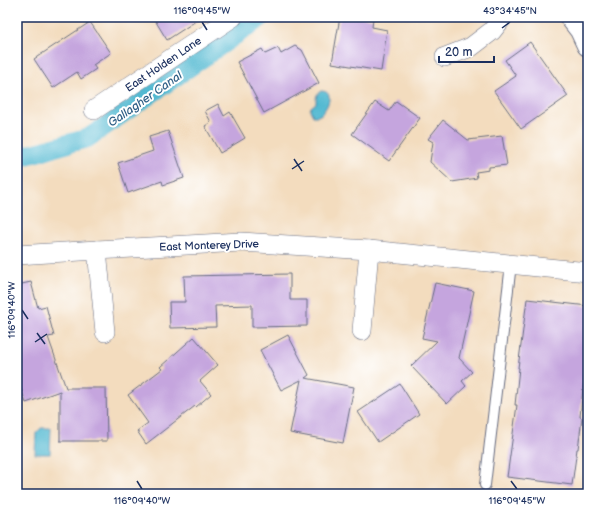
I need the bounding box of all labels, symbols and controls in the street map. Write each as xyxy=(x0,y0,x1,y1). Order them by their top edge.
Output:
text: 116°09'45"W xyxy=(174,5,230,17)
text: 43°34'45"N xyxy=(483,5,537,17)
street label: East Holden Lane xyxy=(123,34,204,95)
scale bar xyxy=(439,38,494,64)
text: 20 m xyxy=(445,45,472,60)
water label: Gallagher Canal xyxy=(105,67,186,131)
street label: East Monterey Drive xyxy=(159,237,260,254)
text: 116°09'40"W xyxy=(6,282,18,338)
text: 116°09'40"W xyxy=(114,495,170,507)
text: 116°09'45"W xyxy=(489,495,545,507)

